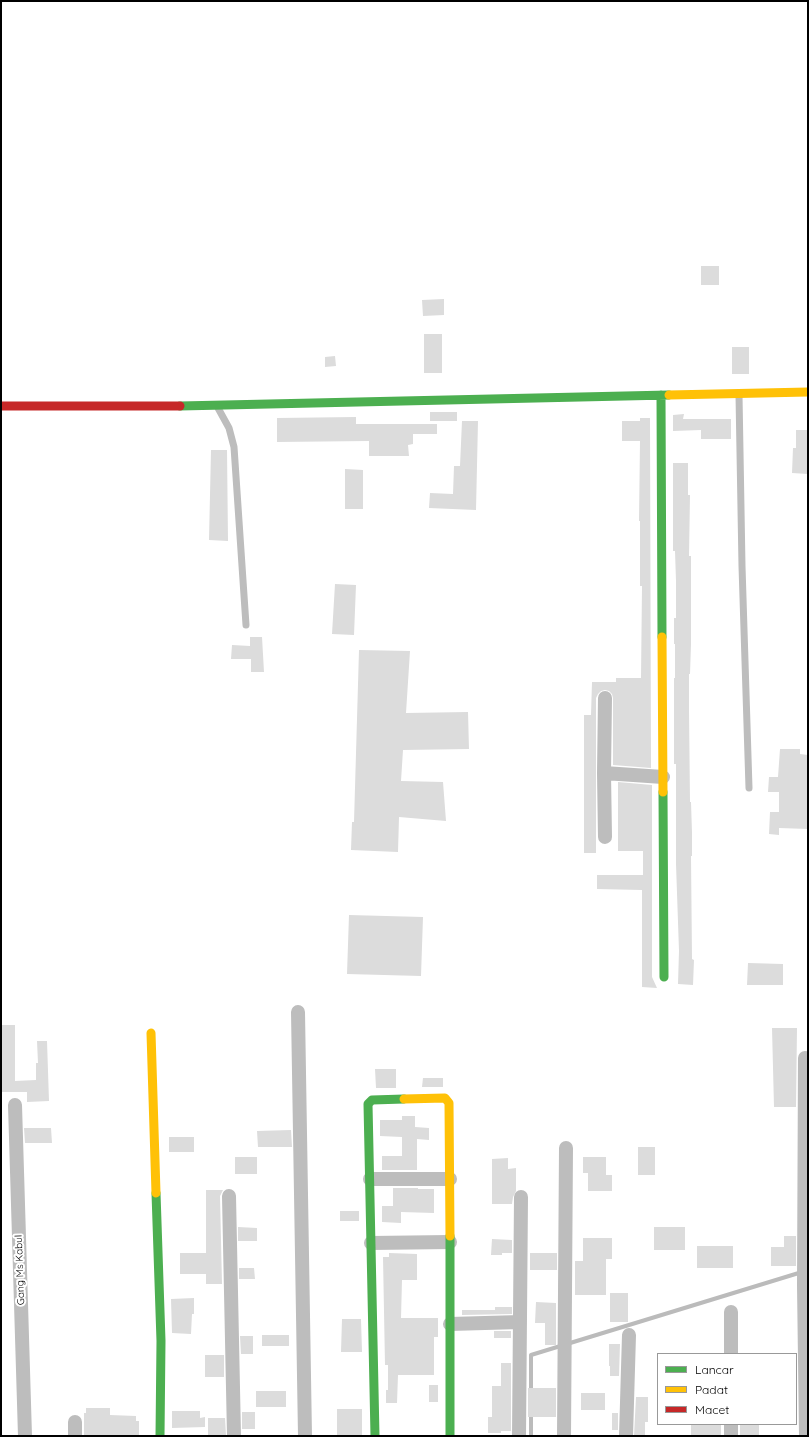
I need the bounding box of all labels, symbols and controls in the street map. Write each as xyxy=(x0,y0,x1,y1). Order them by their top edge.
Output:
street label: Gang Ms Kabul xyxy=(13,1235,27,1305)
legend xyxy=(657,1353,797,1425)
text: Lancar xyxy=(695,1362,734,1377)
text: Padat xyxy=(695,1382,728,1397)
text: Macet xyxy=(695,1402,729,1417)

